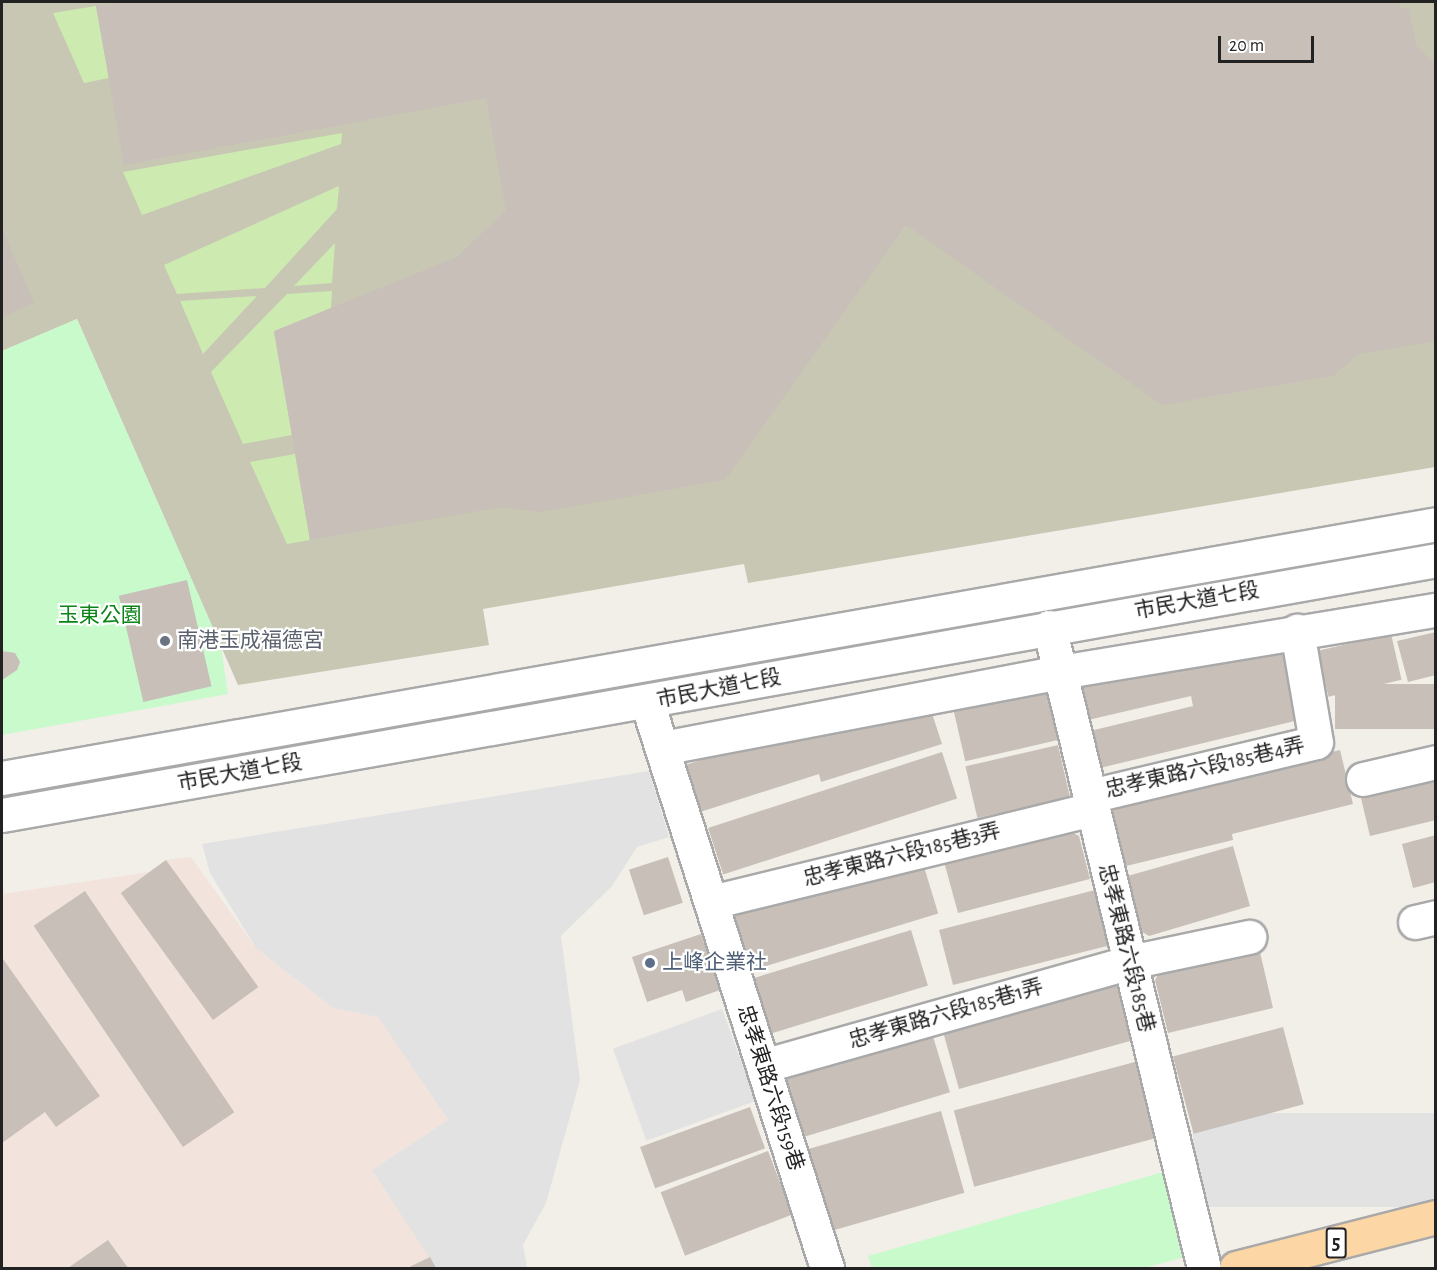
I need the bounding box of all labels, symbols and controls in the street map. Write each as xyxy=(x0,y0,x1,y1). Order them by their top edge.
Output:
scale bar xyxy=(1221,24,1317,62)
text: 20 m xyxy=(1229,37,1264,55)
street label: 市民大道七段 xyxy=(1133,578,1261,624)
park label: 玉東公園 xyxy=(58,603,142,629)
place label: 南港玉成福德宮 xyxy=(177,628,324,654)
marker: 南港玉成福德宮 xyxy=(158,634,172,648)
street label: 市民大道七段 xyxy=(655,665,783,713)
street label: 忠孝東路六段185巷4弄 xyxy=(1103,733,1307,803)
street label: 市民大道七段 xyxy=(176,750,304,796)
street label: 忠孝東路六段185巷3弄 xyxy=(801,818,1003,892)
street label: 忠孝東路六段185巷 xyxy=(1093,861,1159,1035)
place label: 上峰企業社 xyxy=(662,950,767,976)
marker: 上峰企業社 xyxy=(643,956,657,970)
street label: 忠孝東路六段185巷1弄 xyxy=(846,974,1046,1054)
street label: 忠孝東路六段159巷 xyxy=(731,1002,809,1174)
road number: 5 xyxy=(1326,1226,1346,1260)

